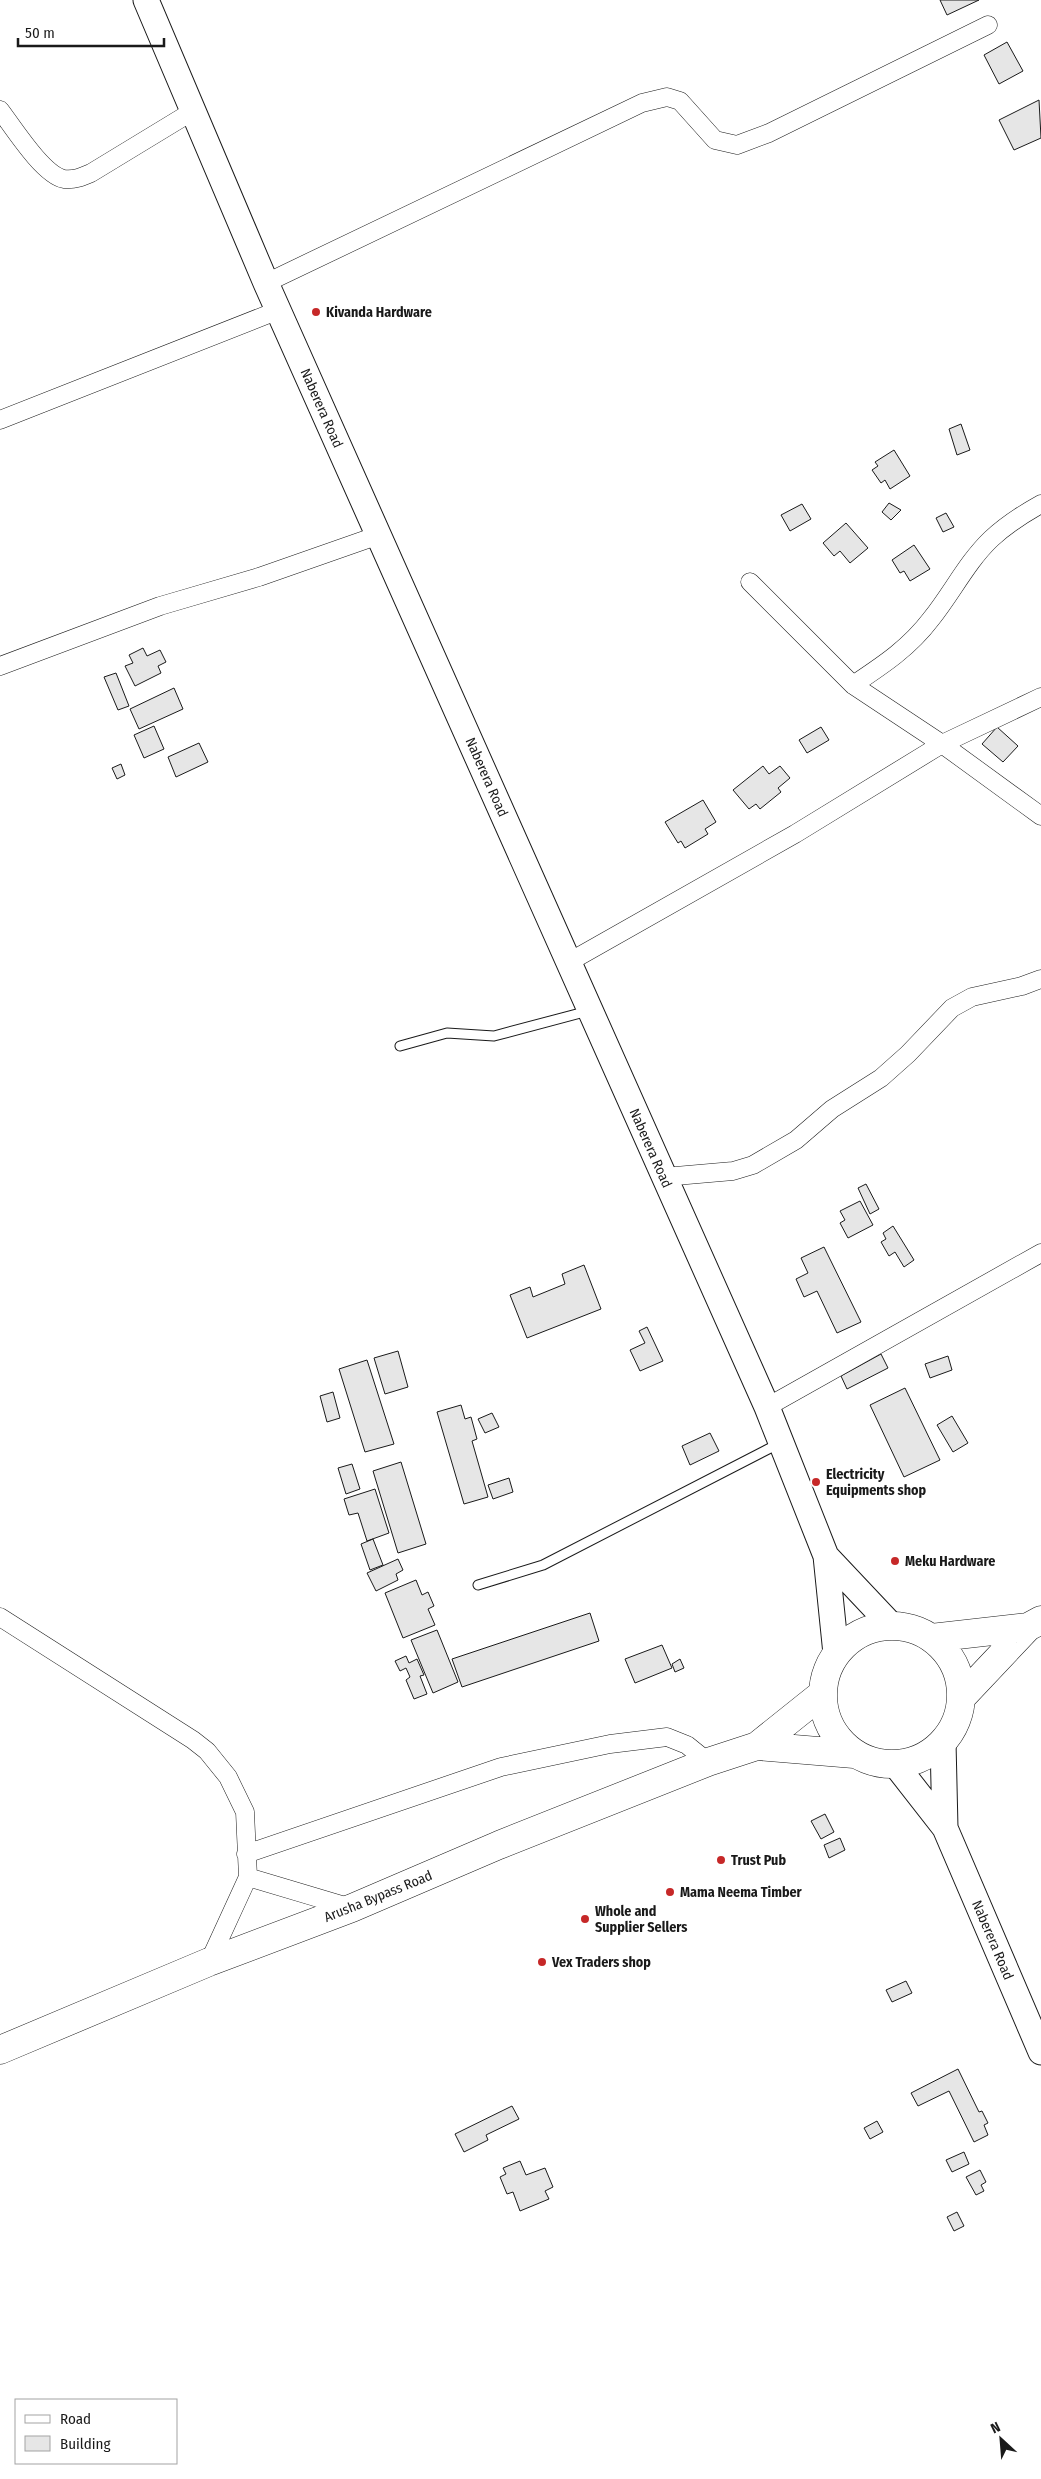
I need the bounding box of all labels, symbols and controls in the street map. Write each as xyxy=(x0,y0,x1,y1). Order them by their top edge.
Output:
scale bar xyxy=(18,15,164,47)
text: 50 m xyxy=(25,24,55,42)
place label: Kivanda Hardware xyxy=(326,304,432,321)
marker: Kivanda Hardware xyxy=(310,306,322,318)
street label: Naberera Road xyxy=(297,366,347,450)
street label: Naberera Road xyxy=(462,735,512,819)
street label: Naberera Road xyxy=(626,1106,676,1190)
place label: Electricity Equipments shop xyxy=(826,1466,927,1499)
marker: Electricity Equipments shop xyxy=(810,1476,822,1488)
place label: Meku Hardware xyxy=(905,1553,995,1570)
marker: Meku Hardware xyxy=(889,1555,901,1567)
place label: Trust Pub xyxy=(731,1852,786,1869)
marker: Trust Pub xyxy=(715,1854,727,1866)
street label: Arusha Bypass Road xyxy=(322,1867,435,1926)
place label: Mama Neema Timber xyxy=(680,1884,803,1901)
marker: Mama Neema Timber xyxy=(664,1886,676,1898)
street label: Naberera Road xyxy=(968,1898,1017,1983)
place label: Whole and Supplier Sellers xyxy=(595,1903,687,1936)
marker: Whole and Supplier Sellers xyxy=(579,1913,591,1925)
place label: Vex Traders shop xyxy=(551,1954,651,1971)
marker: Vex Traders shop xyxy=(536,1956,548,1968)
legend xyxy=(15,2399,178,2464)
text: Road xyxy=(60,2410,91,2428)
north arrow xyxy=(976,2414,1026,2464)
text: N xyxy=(988,2418,1003,2437)
text: Building xyxy=(60,2435,111,2453)

